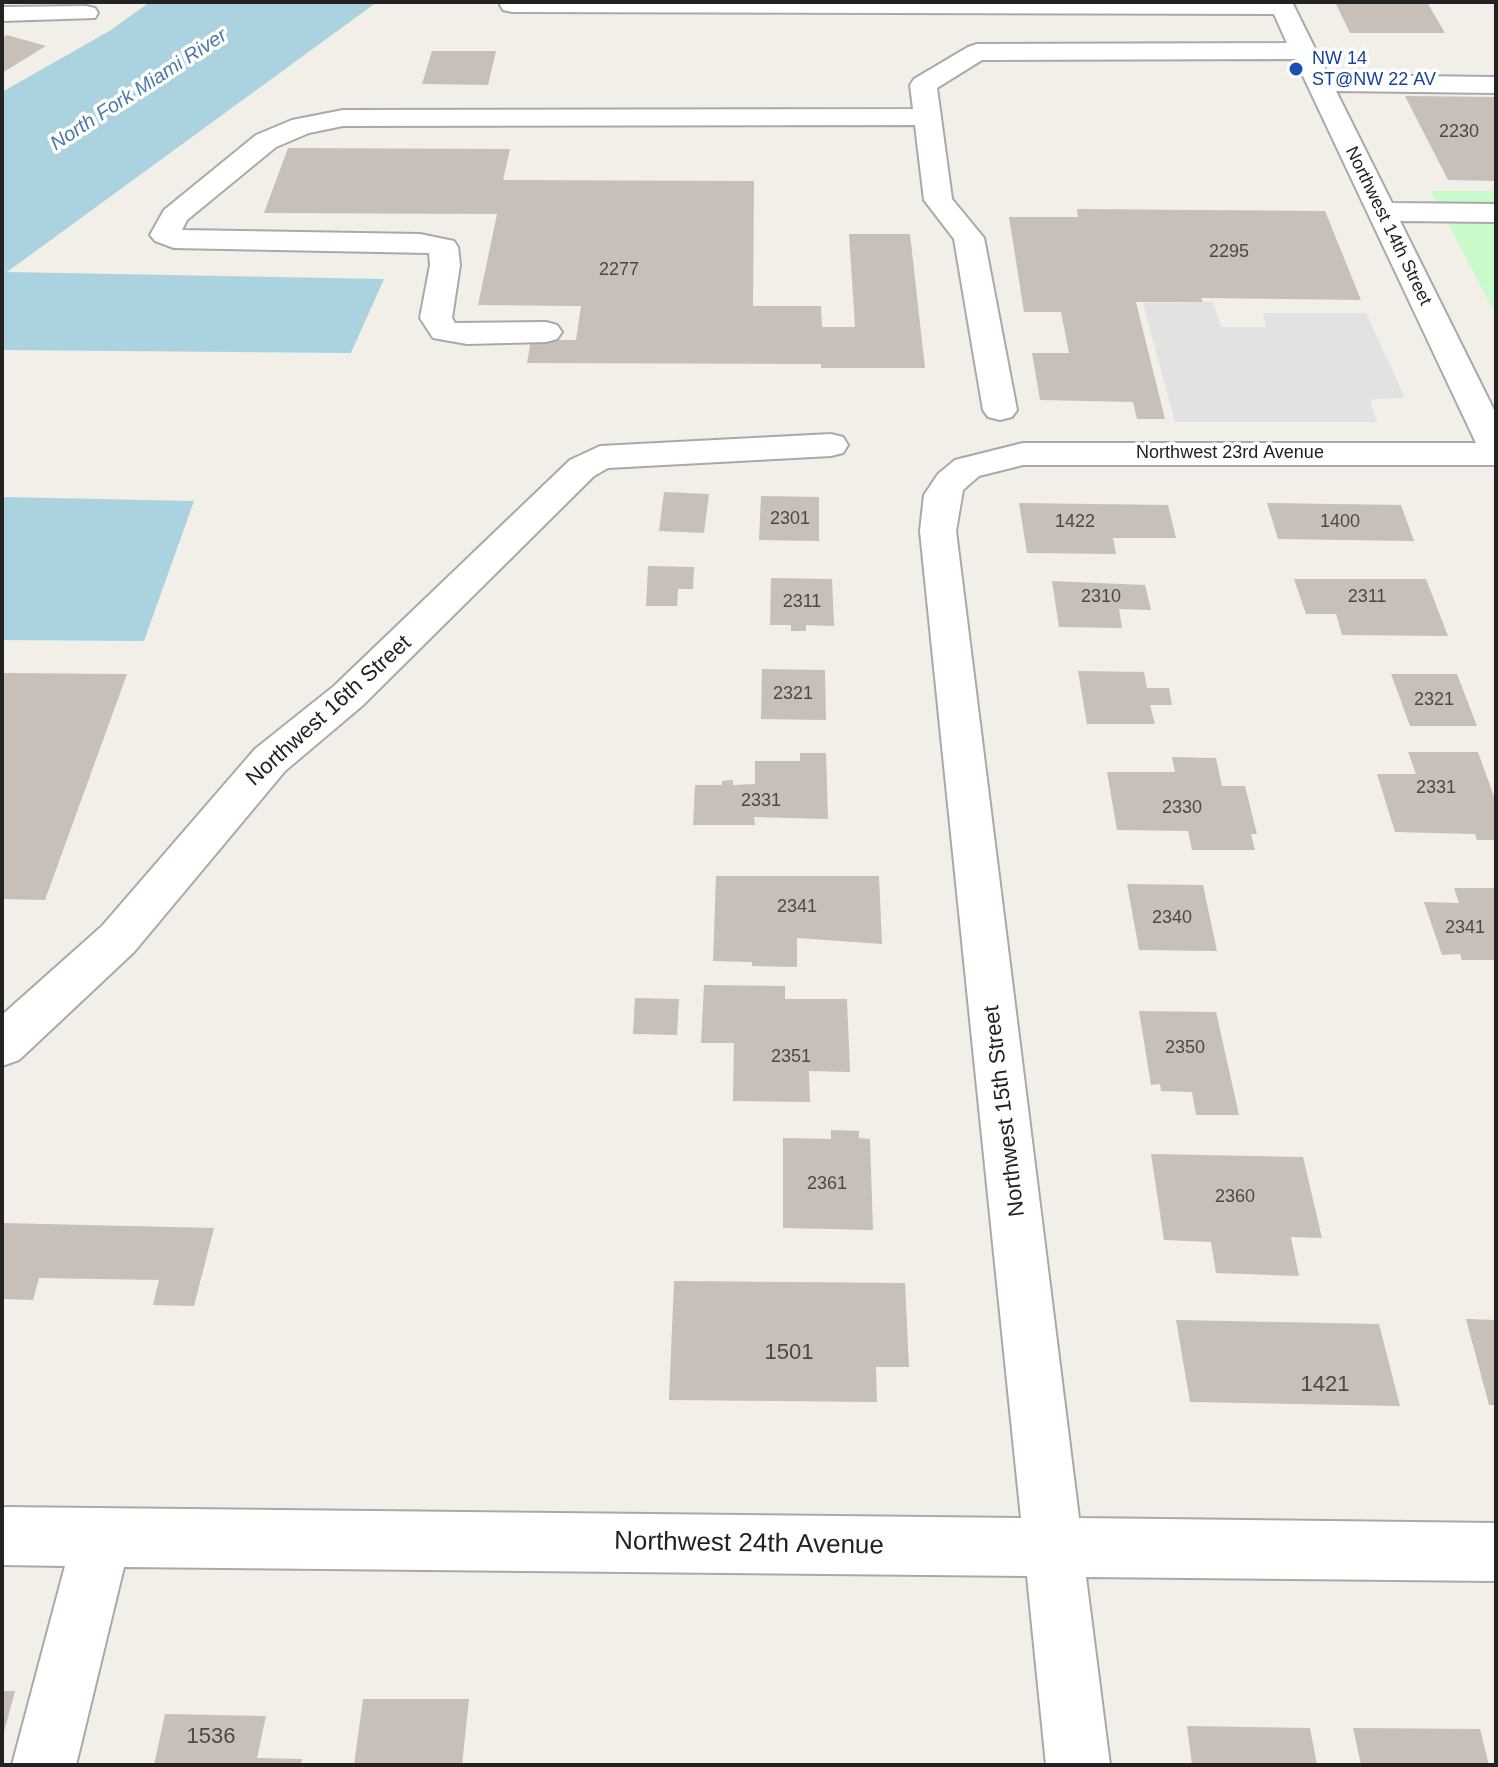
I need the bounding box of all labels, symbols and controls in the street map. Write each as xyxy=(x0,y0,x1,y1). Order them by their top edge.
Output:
water label: North Fork Miami River xyxy=(46,24,232,156)
place label: NW 14 ST@NW 22 AV xyxy=(1312,48,1436,90)
marker: NW 14 ST@NW 22 AV xyxy=(1287,60,1305,78)
house number: 2230 xyxy=(1439,121,1479,143)
street label: Northwest 14th Street xyxy=(1340,143,1436,309)
house number: 2295 xyxy=(1209,241,1249,263)
house number: 2277 xyxy=(599,259,639,281)
street label: Northwest 23rd Avenue xyxy=(1136,442,1324,464)
house number: 2301 xyxy=(770,508,810,530)
house number: 1422 xyxy=(1055,511,1095,533)
house number: 1400 xyxy=(1320,511,1360,533)
house number: 2310 xyxy=(1081,586,1121,608)
house number: 2311 xyxy=(1348,586,1386,608)
house number: 2311 xyxy=(783,591,821,613)
street label: Northwest 16th Street xyxy=(241,630,417,792)
house number: 2321 xyxy=(773,683,813,705)
house number: 2321 xyxy=(1414,689,1454,711)
house number: 2331 xyxy=(1416,777,1456,799)
house number: 2331 xyxy=(741,790,781,812)
house number: 2330 xyxy=(1162,797,1202,819)
house number: 2341 xyxy=(777,896,817,918)
house number: 2340 xyxy=(1152,907,1192,929)
house number: 2341 xyxy=(1445,917,1485,939)
street label: Northwest 15th Street xyxy=(979,1004,1031,1218)
house number: 2350 xyxy=(1165,1037,1205,1059)
house number: 2351 xyxy=(771,1046,811,1068)
house number: 2361 xyxy=(807,1173,847,1195)
house number: 2360 xyxy=(1215,1186,1255,1208)
house number: 1501 xyxy=(765,1340,813,1366)
house number: 1421 xyxy=(1301,1372,1349,1398)
street label: Northwest 24th Avenue xyxy=(614,1526,884,1562)
house number: 1536 xyxy=(187,1724,235,1750)

